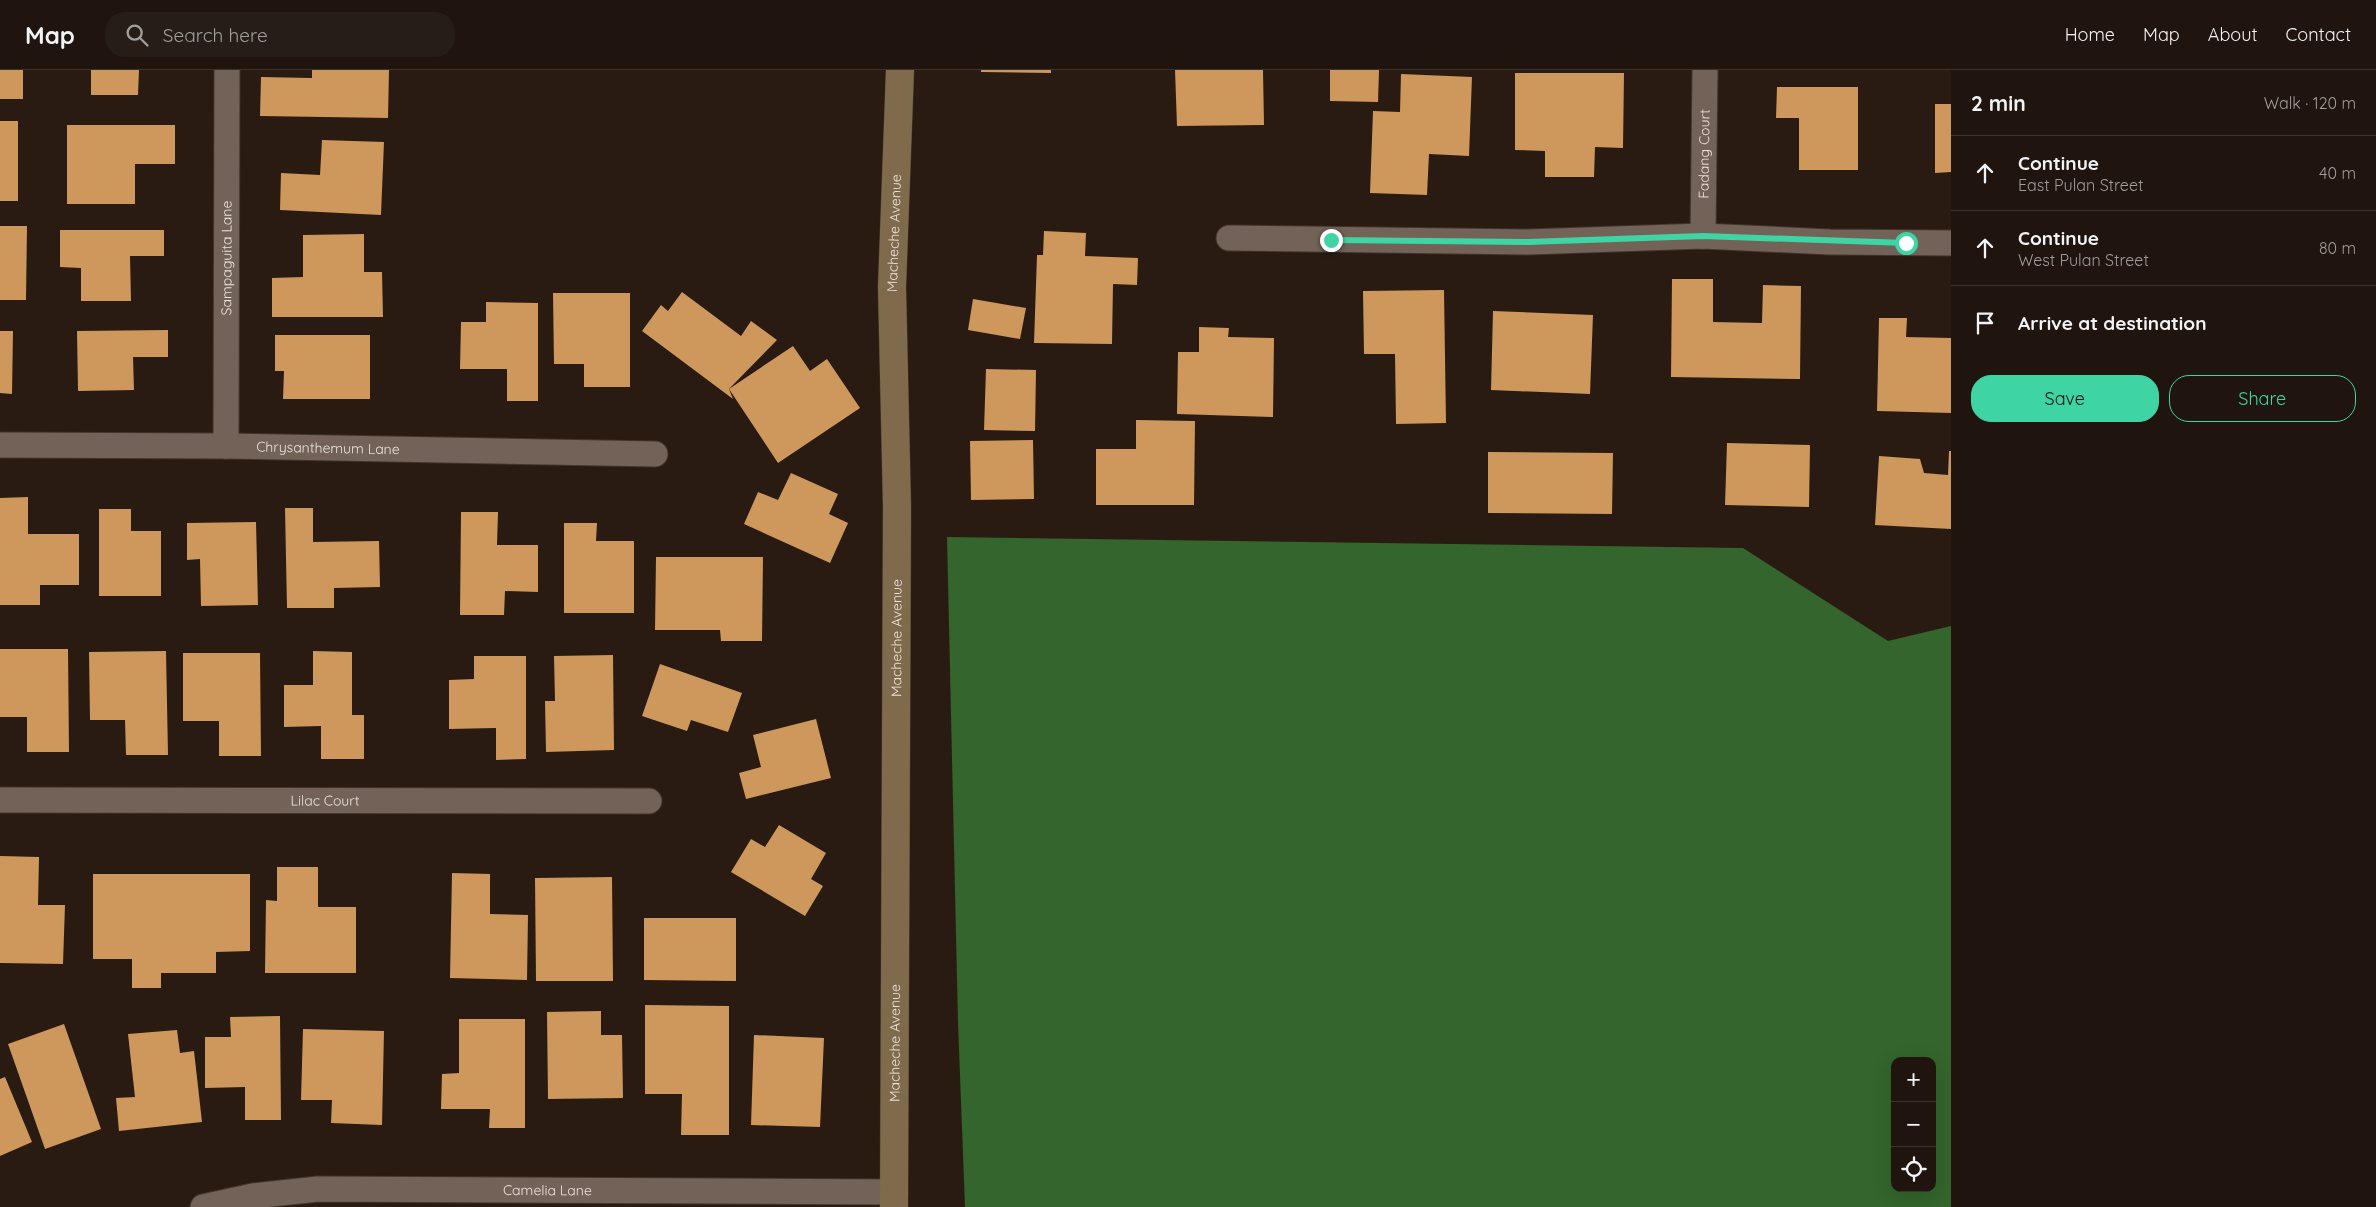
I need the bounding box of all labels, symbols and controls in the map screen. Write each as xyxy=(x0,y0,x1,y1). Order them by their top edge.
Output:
search box xyxy=(105,12,455,57)
text: Map xyxy=(25,20,75,50)
icon: search xyxy=(123,21,151,49)
text: Search here xyxy=(163,23,268,47)
text: Home xyxy=(2065,23,2115,46)
text: Map xyxy=(2143,23,2180,46)
text: About xyxy=(2208,23,2258,46)
text: Contact xyxy=(2286,23,2351,46)
text: 2 min xyxy=(1971,90,2026,116)
text: Walk · 120 m xyxy=(2264,93,2356,113)
street label: Fadang Court xyxy=(1694,109,1714,199)
text: Continue xyxy=(2018,151,2099,175)
icon: ahead xyxy=(1971,159,1999,187)
text: 40 m xyxy=(2319,163,2356,183)
street label: Macheche Avenue xyxy=(883,174,905,292)
text: East Pulan Street xyxy=(2018,175,2143,195)
street label: Sampaguita Lane xyxy=(217,201,236,315)
text: Continue xyxy=(2018,226,2099,250)
route end xyxy=(1320,229,1343,252)
route start xyxy=(1895,232,1918,255)
icon: ahead xyxy=(1971,234,1999,262)
text: 80 m xyxy=(2319,238,2356,258)
text: West Pulan Street xyxy=(2018,250,2149,270)
icon: arrive xyxy=(1971,309,1999,337)
text: Arrive at destination xyxy=(2018,311,2207,335)
button: Save xyxy=(1971,375,2159,422)
button: Share xyxy=(2169,375,2356,422)
street label: Chrysanthemum Lane xyxy=(256,438,400,458)
street label: Macheche Avenue xyxy=(887,579,906,697)
street label: Lilac Court xyxy=(290,791,360,810)
street label: Macheche Avenue xyxy=(885,984,904,1102)
map controls xyxy=(1891,1057,1936,1192)
button: + xyxy=(1891,1057,1936,1102)
button: − xyxy=(1891,1102,1936,1147)
button: locate xyxy=(1891,1147,1936,1192)
street label: Camelia Lane xyxy=(503,1181,592,1199)

